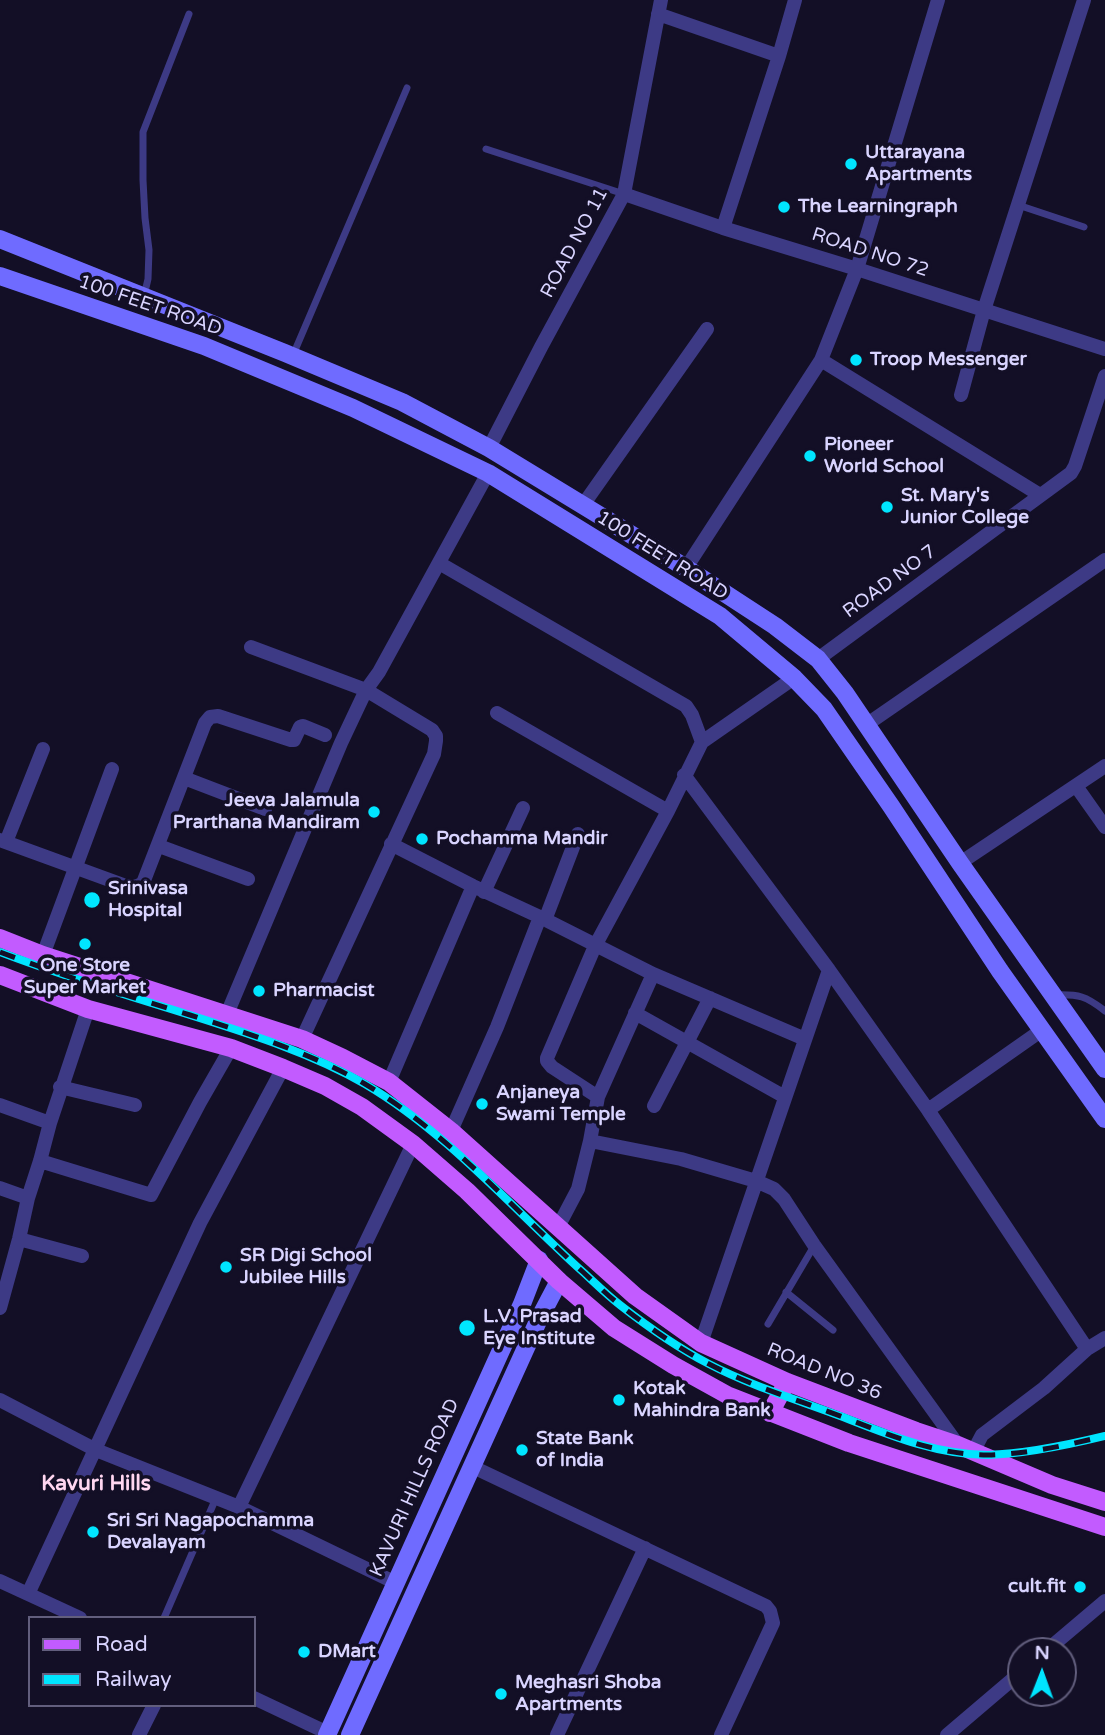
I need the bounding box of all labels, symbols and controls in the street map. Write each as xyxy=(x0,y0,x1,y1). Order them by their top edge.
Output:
place label: Uttarayana Apartments xyxy=(865,142,972,186)
marker: Uttarayana Apartments xyxy=(843,156,859,172)
street label: ROAD NO 11 xyxy=(536,184,614,302)
place label: The Learningraph xyxy=(798,196,958,218)
marker: The Learningraph xyxy=(776,199,792,215)
street label: ROAD NO 72 xyxy=(809,223,931,283)
street label: 100 FEET ROAD xyxy=(75,271,225,341)
place label: Troop Messenger xyxy=(870,349,1027,371)
marker: Troop Messenger xyxy=(848,352,864,368)
place label: Pioneer World School xyxy=(824,434,944,478)
marker: Pioneer World School xyxy=(802,448,818,464)
place label: St. Mary's Junior College xyxy=(901,485,1029,529)
marker: St. Mary's Junior College xyxy=(879,499,895,515)
street label: 100 FEET ROAD xyxy=(592,507,732,605)
street label: ROAD NO 7 xyxy=(839,541,941,623)
place label: Jeeva Jalamula Prarthana Mandiram xyxy=(173,790,360,834)
marker: Jeeva Jalamula Prarthana Mandiram xyxy=(366,804,382,820)
place label: Pochamma Mandir xyxy=(436,828,608,850)
marker: Pochamma Mandir xyxy=(414,831,430,847)
place label: Srinivasa Hospital xyxy=(108,878,188,922)
marker: Srinivasa Hospital xyxy=(82,890,102,910)
marker: One Store Super Market xyxy=(77,936,93,952)
place label: One Store Super Market xyxy=(24,955,146,999)
place label: Pharmacist xyxy=(273,980,374,1002)
marker: Pharmacist xyxy=(251,983,267,999)
place label: Anjaneya Swami Temple xyxy=(496,1082,626,1126)
marker: Anjaneya Swami Temple xyxy=(474,1096,490,1112)
place label: SR Digi School Jubilee Hills xyxy=(240,1245,372,1289)
marker: SR Digi School Jubilee Hills xyxy=(218,1259,234,1275)
place label: L.V. Prasad Eye Institute xyxy=(483,1306,595,1350)
marker: L.V. Prasad Eye Institute xyxy=(457,1318,477,1338)
street label: ROAD NO 36 xyxy=(763,1339,885,1405)
place label: Kotak Mahindra Bank xyxy=(633,1378,771,1422)
marker: Kotak Mahindra Bank xyxy=(611,1392,627,1408)
street label: KAVURI HILLS ROAD xyxy=(365,1395,465,1581)
place label: State Bank of India xyxy=(536,1428,634,1472)
marker: State Bank of India xyxy=(514,1442,530,1458)
district label: Kavuri Hills xyxy=(41,1471,151,1497)
place label: Sri Sri Nagapochamma Devalayam xyxy=(107,1510,314,1554)
marker: Sri Sri Nagapochamma Devalayam xyxy=(85,1524,101,1540)
place label: cult.fit xyxy=(1008,1576,1066,1598)
marker: cult.fit xyxy=(1072,1579,1088,1595)
legend xyxy=(28,1616,256,1707)
text: Road xyxy=(95,1632,148,1657)
north arrow xyxy=(1007,1637,1077,1707)
place label: DMart xyxy=(318,1641,376,1663)
text: N xyxy=(1035,1642,1050,1664)
marker: DMart xyxy=(296,1644,312,1660)
text: Railway xyxy=(95,1667,172,1692)
place label: Meghasri Shoba Apartments xyxy=(515,1672,661,1716)
marker: Meghasri Shoba Apartments xyxy=(493,1686,509,1702)

